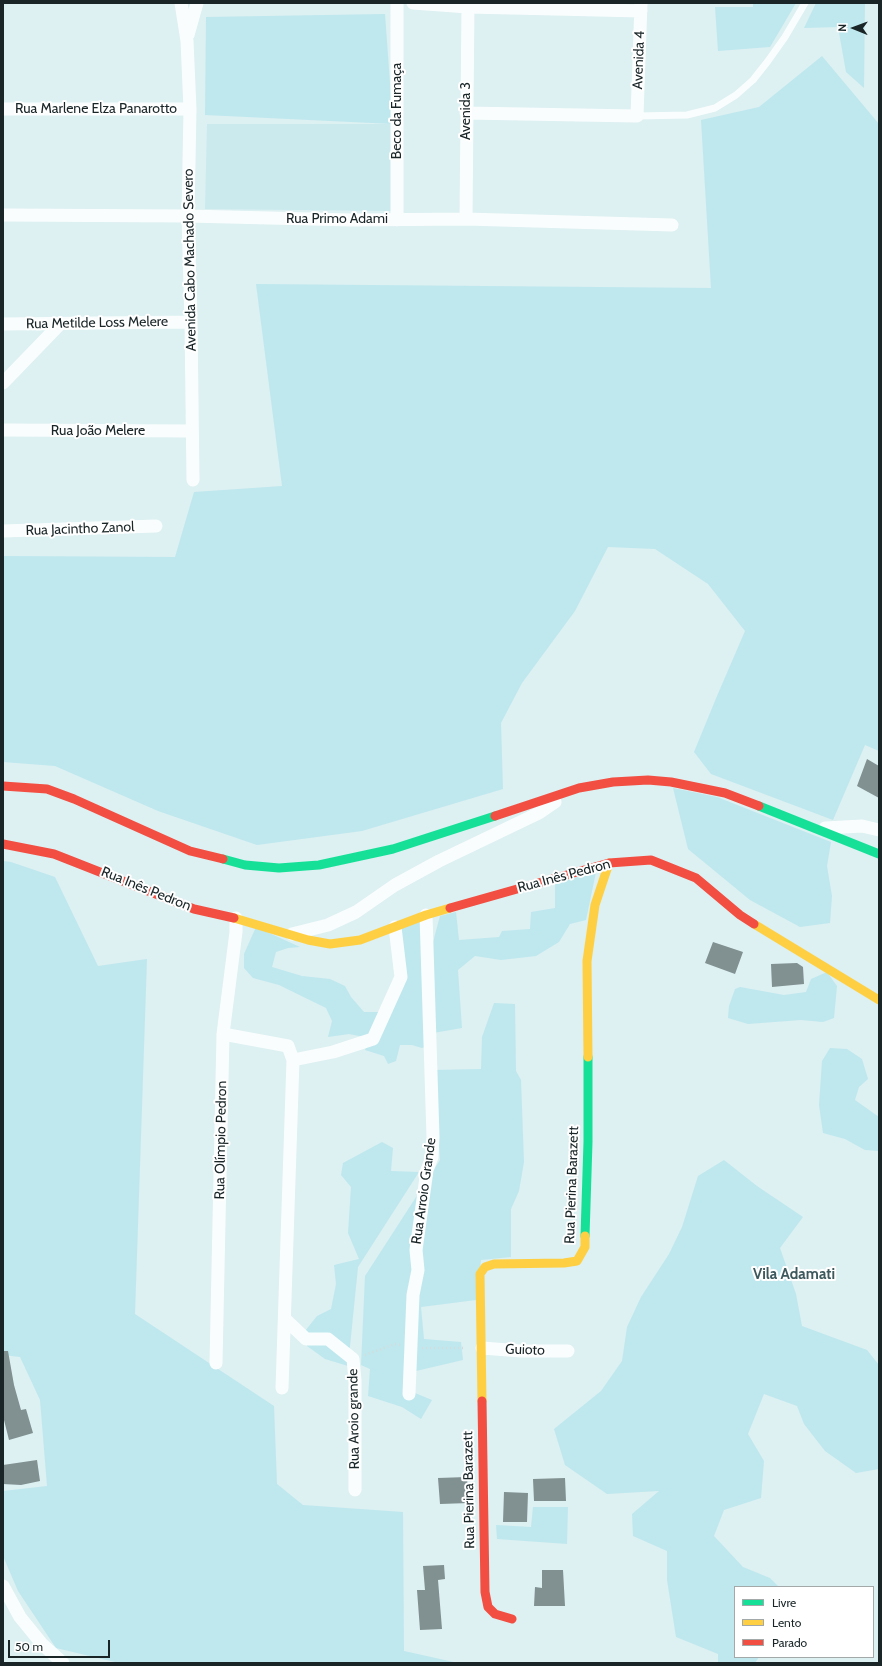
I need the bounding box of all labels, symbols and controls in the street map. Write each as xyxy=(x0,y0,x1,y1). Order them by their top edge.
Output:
north arrow xyxy=(834,8,874,48)
text: N xyxy=(835,24,849,32)
street label: Avenida 4 xyxy=(630,30,648,90)
street label: Beco da Fumaça xyxy=(389,63,405,159)
street label: Avenida 3 xyxy=(458,82,474,140)
street label: Rua Marlene Elza Panarotto xyxy=(15,101,177,117)
street label: Avenida Cabo Machado Severo xyxy=(180,168,200,352)
street label: Rua Primo Adami xyxy=(286,211,388,227)
street label: Rua Metilde Loss Melere xyxy=(26,313,168,333)
street label: Rua João Melere xyxy=(51,423,145,439)
street label: Rua Jacintho Zanol xyxy=(25,519,135,539)
street label: Rua Inês Pedron xyxy=(516,856,612,896)
street label: Rua Inês Pedron xyxy=(99,863,193,915)
street label: Rua Olímpio Pedron xyxy=(212,1080,230,1200)
street label: Rua Pierina Barazett xyxy=(562,1126,582,1244)
street label: Rua Arroio Grande xyxy=(408,1137,440,1245)
district label: Vila Adamati xyxy=(753,1266,835,1284)
street label: Guioto xyxy=(505,1341,545,1359)
street label: Rua Aroio grande xyxy=(345,1369,363,1469)
street label: Rua Pierina Barazett xyxy=(460,1431,478,1549)
legend xyxy=(734,1586,874,1658)
text: Livre xyxy=(772,1595,796,1610)
text: Lento xyxy=(772,1615,801,1630)
scale bar xyxy=(10,1632,112,1658)
text: Parado xyxy=(772,1635,807,1650)
text: 50 m xyxy=(15,1639,43,1654)

